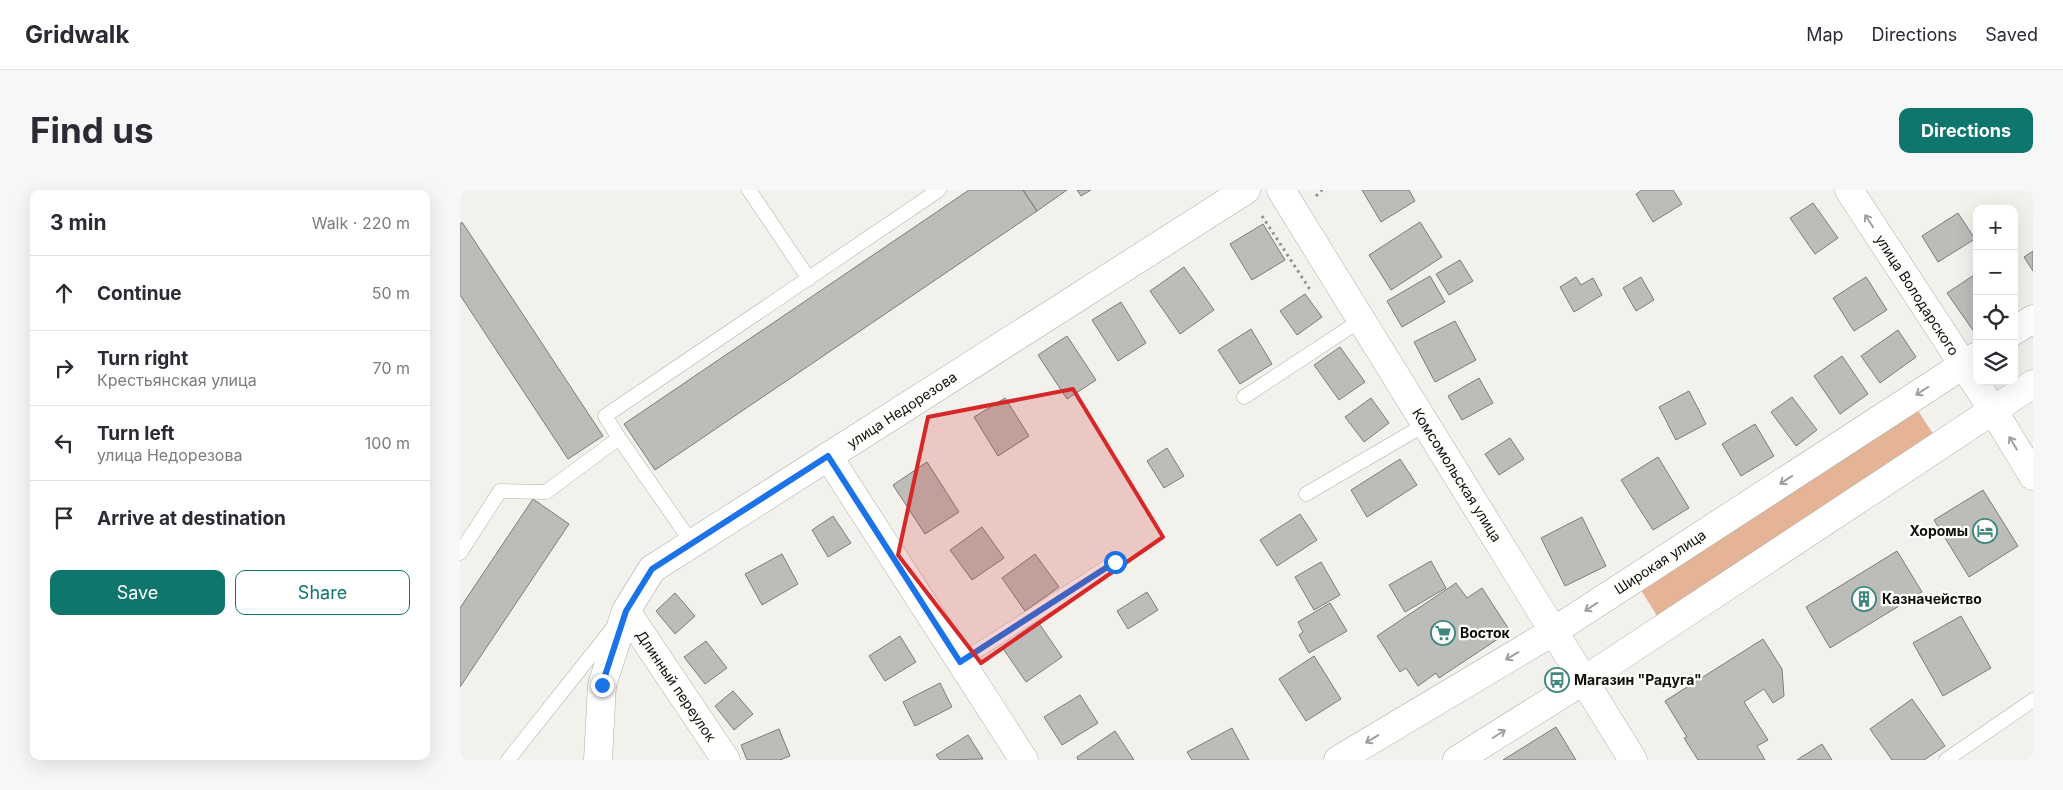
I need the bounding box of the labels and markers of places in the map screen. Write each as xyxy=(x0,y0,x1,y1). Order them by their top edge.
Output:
hotel icon: Хоромы xyxy=(1972,518,1998,544)
place label: Хоромы xyxy=(1909,522,1968,539)
building icon: Казначейство xyxy=(1851,586,1877,612)
place label: Казначейство xyxy=(1882,590,1982,607)
supermarket icon: Восток xyxy=(1430,620,1456,646)
place label: Восток xyxy=(1460,624,1510,641)
bus stop icon: Магазин "Радуга" xyxy=(1544,667,1570,693)
place label: Магазин "Радуга" xyxy=(1574,671,1702,688)

